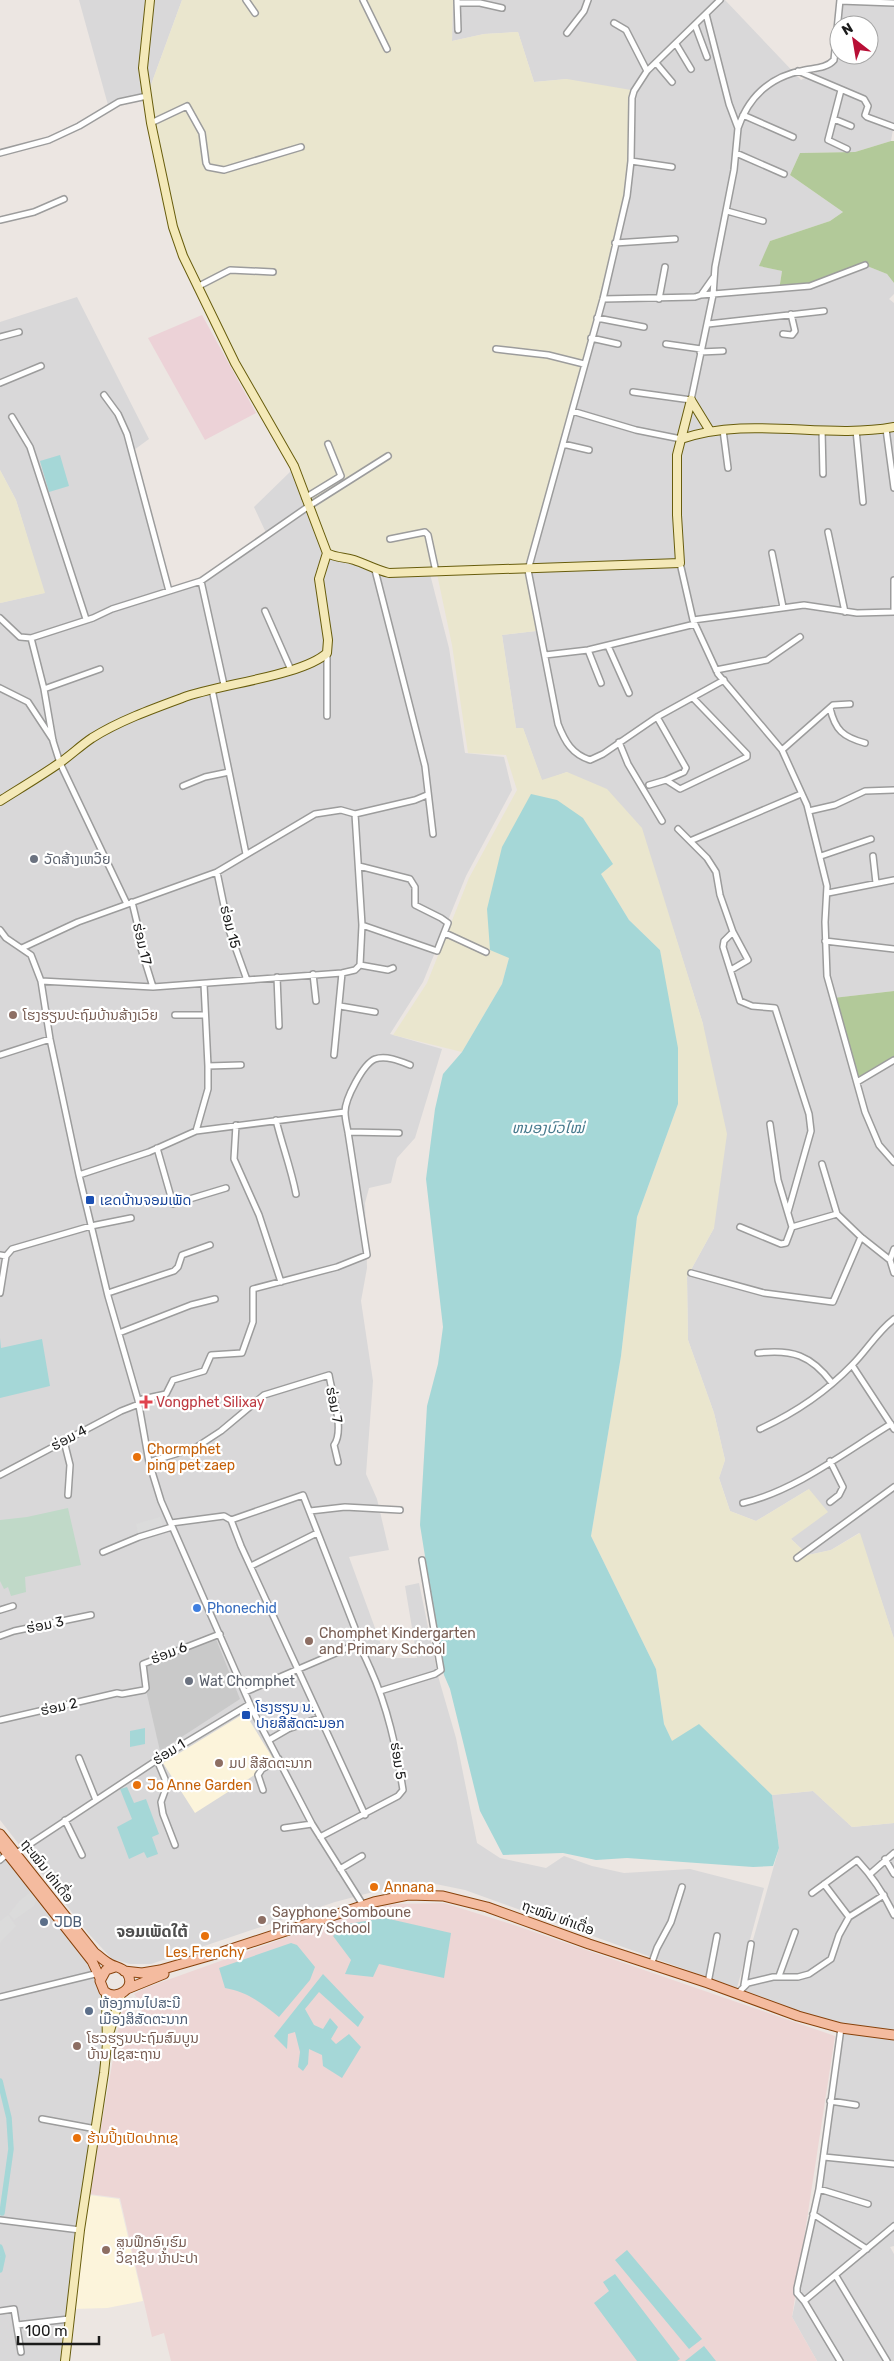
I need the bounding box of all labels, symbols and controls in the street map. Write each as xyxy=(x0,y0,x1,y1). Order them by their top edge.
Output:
north arrow xyxy=(829,15,879,65)
text: N xyxy=(839,19,856,39)
place label: ວັດສ້າງເຫວີຍ xyxy=(44,851,111,868)
marker: ວັດສ້າງເຫວີຍ xyxy=(28,853,40,865)
street label: ຮ່ອມ 15 xyxy=(216,904,244,950)
street label: ຮ່ອມ 17 xyxy=(129,921,155,967)
place label: ໂຮງຮຽນປະຖົມບ້ານສ້າງເວົຍ xyxy=(22,1007,158,1024)
marker: ໂຮງຮຽນປະຖົມບ້ານສ້າງເວົຍ xyxy=(7,1009,19,1021)
water label: ຫນອງບົວໄໝ່ xyxy=(512,1119,587,1137)
place label: ເຂດບ້ານຈອມເພັດ xyxy=(100,1192,191,1209)
marker: ເຂດບ້ານຈອມເພັດ xyxy=(84,1194,96,1206)
street label: ຮ່ອມ 7 xyxy=(322,1385,346,1425)
place label: Vongphet Silixay xyxy=(156,1394,265,1411)
marker: Vongphet Silixay xyxy=(140,1396,152,1408)
street label: ຮ່ອມ 4 xyxy=(48,1421,90,1454)
place label: Chormphet ping pet zaep xyxy=(147,1441,235,1474)
marker: Chormphet ping pet zaep xyxy=(131,1451,143,1463)
place label: Phonechid xyxy=(207,1600,277,1617)
marker: Phonechid xyxy=(191,1602,203,1614)
street label: ຮ່ອມ 3 xyxy=(25,1613,65,1637)
place label: Chomphet Kindergarten and Primary School xyxy=(319,1625,476,1658)
marker: Chomphet Kindergarten and Primary School xyxy=(303,1635,315,1647)
street label: ຮ່ອມ 6 xyxy=(148,1638,190,1668)
place label: Wat Chomphet xyxy=(199,1673,295,1690)
marker: Wat Chomphet xyxy=(183,1675,195,1687)
street label: ຮ່ອມ 2 xyxy=(39,1694,79,1720)
place label: ໂຮງຮຽນ ນ. ປາຍສີສັດຕະນອກ xyxy=(255,1699,345,1732)
marker: ໂຮງຮຽນ ນ. ປາຍສີສັດຕະນອກ xyxy=(240,1709,252,1721)
street label: ຮ່ອມ 1 xyxy=(150,1735,188,1769)
street label: ຮ່ອມ 5 xyxy=(387,1741,409,1781)
place label: ມປ ສີສັດຕະນາກ xyxy=(229,1755,312,1772)
marker: ມປ ສີສັດຕະນາກ xyxy=(213,1757,225,1769)
place label: Jo Anne Garden xyxy=(147,1777,252,1794)
marker: Jo Anne Garden xyxy=(131,1779,143,1791)
street label: ຖະໝົນ ທ່າເດື່ອ xyxy=(17,1834,79,1906)
place label: Annana xyxy=(384,1879,434,1896)
marker: Annana xyxy=(368,1881,380,1893)
street label: ຖະໝົນ ທ່າເດື່ອ xyxy=(519,1894,598,1939)
place label: Sayphone Somboune Primary School xyxy=(272,1904,411,1937)
place label: JDB xyxy=(54,1914,82,1931)
marker: Sayphone Somboune Primary School xyxy=(256,1914,268,1926)
marker: JDB xyxy=(38,1916,50,1928)
district label: ຈອມເພັດໃຕ້ xyxy=(116,1922,188,1941)
marker: Les Frenchy xyxy=(199,1930,211,1942)
place label: Les Frenchy xyxy=(165,1944,245,1961)
place label: ຫ້ອງການໄປສະນີ ເມືອງສິສັດຕະນາກ xyxy=(99,1995,188,2028)
marker: ຫ້ອງການໄປສະນີ ເມືອງສິສັດຕະນາກ xyxy=(83,2005,95,2017)
place label: ໂຮວຮຽນປະຖົມສົມບູນ ບ້ານ ໄຊສະຖານ xyxy=(86,2030,199,2063)
marker: ໂຮວຮຽນປະຖົມສົມບູນ ບ້ານ ໄຊສະຖານ xyxy=(71,2040,83,2052)
place label: ຮ້ານປິ້ງເປັດປາກເຊ xyxy=(87,2127,178,2147)
marker: ຮ້ານປິ້ງເປັດປາກເຊ xyxy=(71,2132,83,2144)
place label: ສູນຟືກອົບຮົມ ວິຊາຊີບ ນ້ໍາປະປາ xyxy=(116,2234,198,2267)
marker: ສູນຟືກອົບຮົມ ວິຊາຊີບ ນ້ໍາປະປາ xyxy=(100,2244,112,2256)
scale bar xyxy=(18,2314,99,2346)
text: 100 m xyxy=(25,2322,67,2340)

